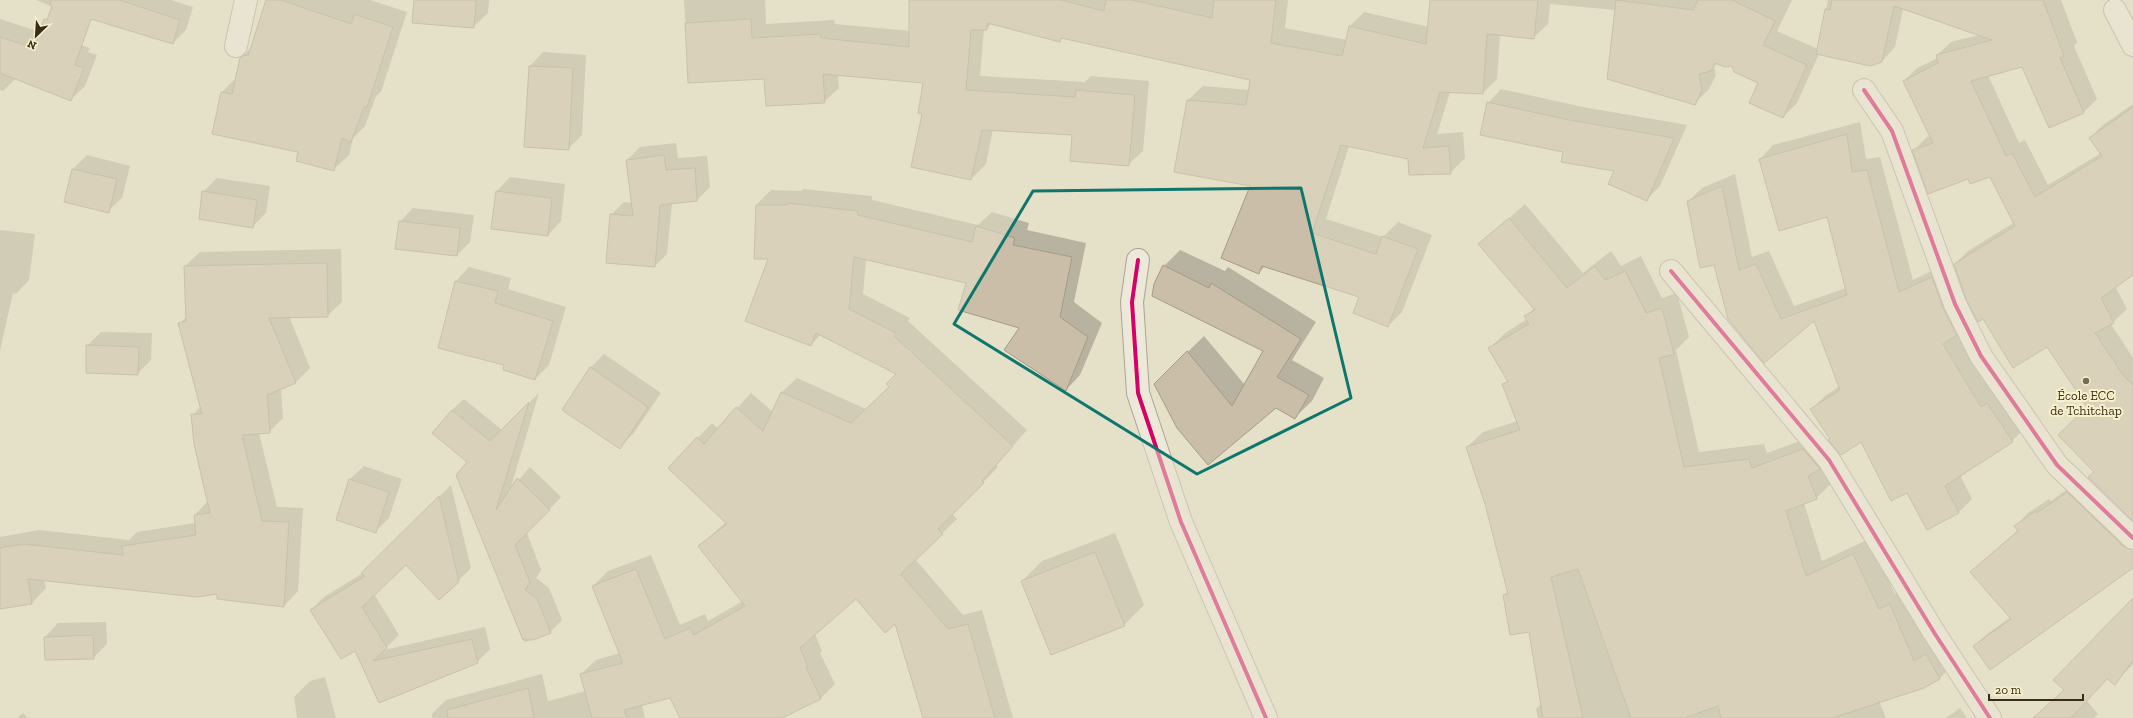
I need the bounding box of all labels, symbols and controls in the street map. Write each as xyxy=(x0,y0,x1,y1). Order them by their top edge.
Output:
north arrow xyxy=(16,16,56,56)
text: N xyxy=(25,37,39,52)
marker: École ECC de Tchitchap xyxy=(2081,376,2091,386)
place label: École ECC de Tchitchap xyxy=(2050,388,2122,418)
scale bar xyxy=(1989,676,2083,702)
text: 20 m xyxy=(1995,683,2022,697)

